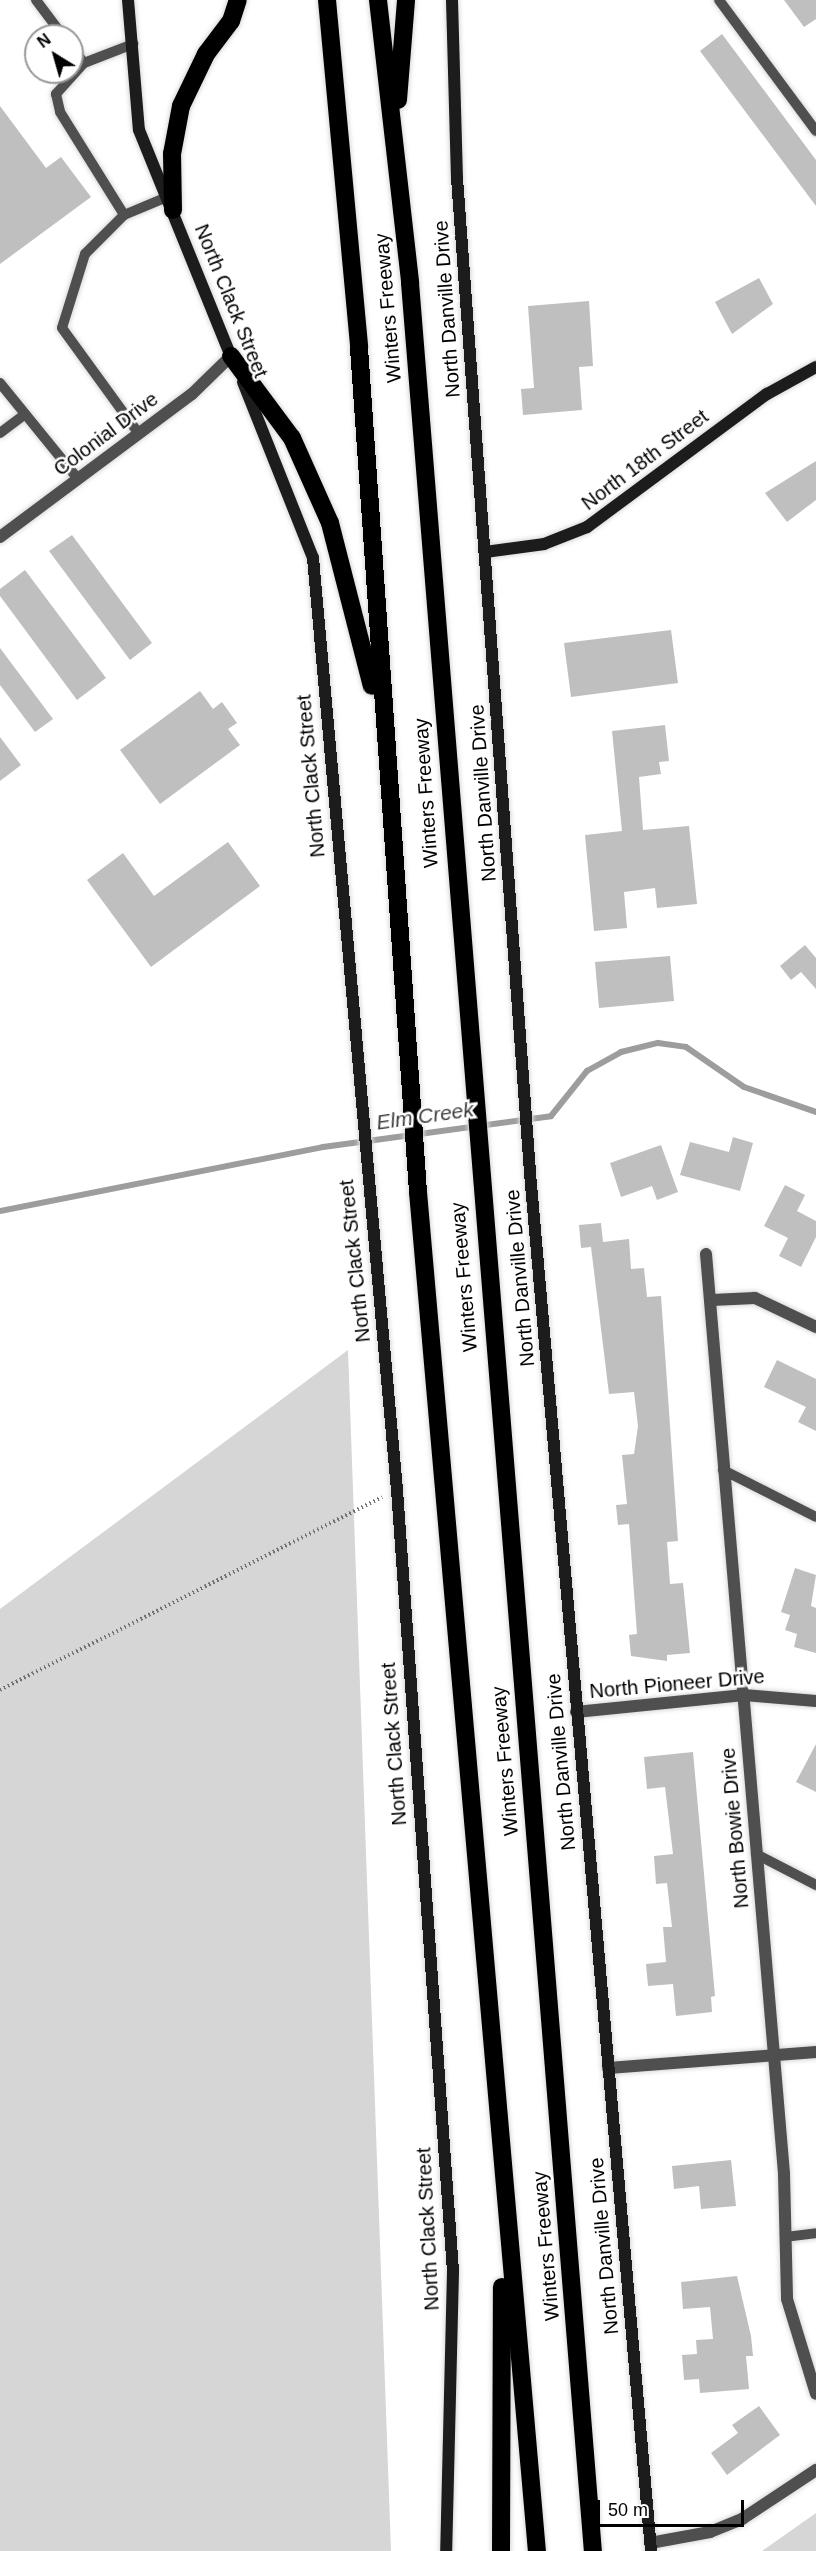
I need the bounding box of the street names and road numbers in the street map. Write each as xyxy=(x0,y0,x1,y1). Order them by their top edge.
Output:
street label: North Danville Drive xyxy=(429,219,465,399)
street label: North Clack Street xyxy=(189,221,273,381)
street label: Winters Freeway xyxy=(370,232,406,384)
street label: Colonial Drive xyxy=(49,387,163,481)
street label: North 18th Street xyxy=(577,405,713,515)
street label: North Clack Street xyxy=(292,694,330,858)
street label: North Danville Drive xyxy=(465,703,501,883)
street label: Winters Freeway xyxy=(409,717,443,869)
street label: North Clack Street xyxy=(335,1178,375,1344)
street label: North Danville Drive xyxy=(500,1188,540,1368)
street label: Winters Freeway xyxy=(446,1201,482,1353)
street label: North Clack Street xyxy=(376,1662,412,1826)
street label: North Pioneer Drive xyxy=(588,1664,766,1704)
street label: North Danville Drive xyxy=(541,1672,581,1852)
street label: Winters Freeway xyxy=(487,1685,523,1837)
street label: North Bowie Drive xyxy=(716,1747,754,1909)
street label: North Clack Street xyxy=(412,2147,444,2311)
street label: North Danville Drive xyxy=(584,2156,624,2336)
street label: Winters Freeway xyxy=(528,2170,564,2322)

